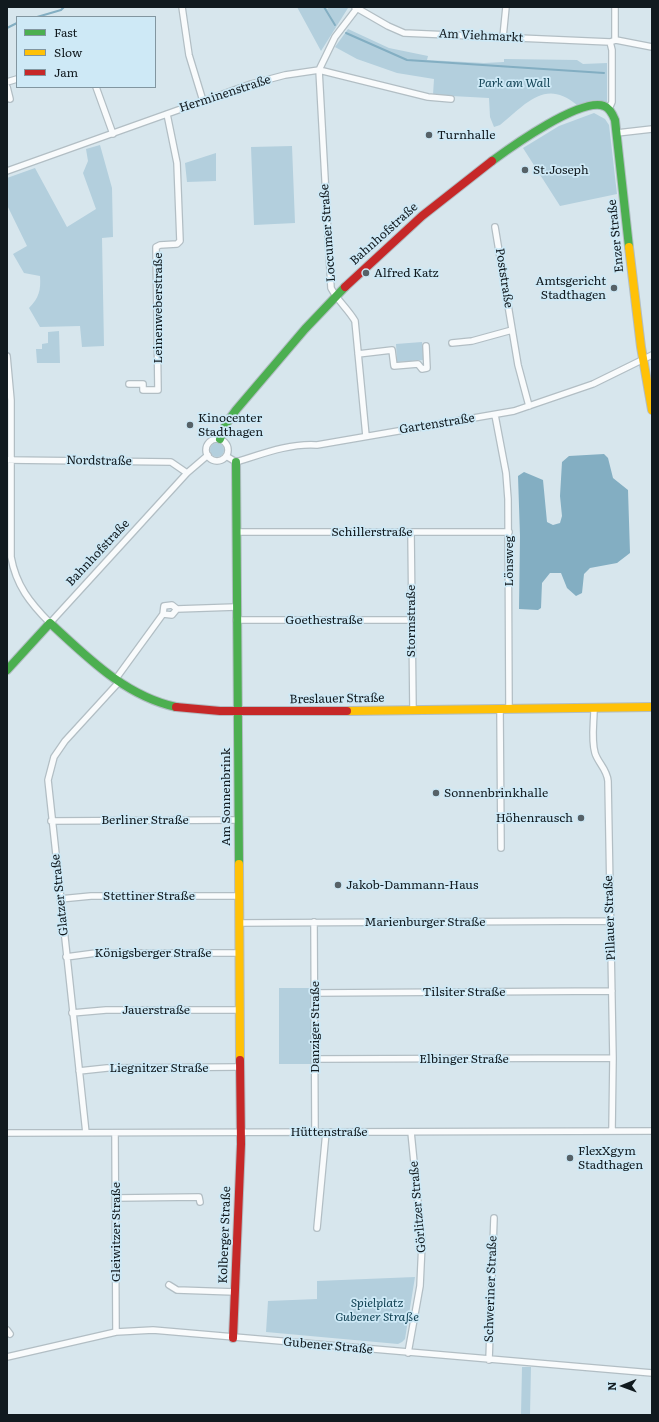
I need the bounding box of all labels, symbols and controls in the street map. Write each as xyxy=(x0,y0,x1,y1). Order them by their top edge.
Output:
legend xyxy=(16,16,156,88)
text: Fast xyxy=(54,23,77,41)
street label: Am Viehmarkt xyxy=(438,27,524,45)
text: Slow xyxy=(54,43,82,61)
text: Jam xyxy=(54,63,78,81)
street label: Herminenstraße xyxy=(177,72,273,116)
park label: Park am Wall xyxy=(478,76,550,90)
place label: Turnhalle xyxy=(437,128,495,142)
marker: Turnhalle xyxy=(424,130,434,140)
place label: St.Joseph xyxy=(533,163,589,177)
marker: St.Joseph xyxy=(520,165,530,175)
street label: Loccumer Straße xyxy=(317,184,339,282)
street label: Enzer Straße xyxy=(605,199,627,273)
street label: Bahnhofstraße xyxy=(347,200,421,268)
street label: Poststraße xyxy=(492,247,516,309)
street label: Leinenweberstraße xyxy=(151,253,165,363)
place label: Alfred Katz xyxy=(374,266,439,280)
marker: Alfred Katz xyxy=(361,268,371,278)
place label: Amtsgericht Stadthagen xyxy=(536,274,606,302)
marker: Amtsgericht Stadthagen xyxy=(609,283,619,293)
place label: Kinocenter Stadthagen xyxy=(198,411,263,439)
street label: Gartenstraße xyxy=(398,411,476,437)
marker: Kinocenter Stadthagen xyxy=(185,420,195,430)
street label: Nordstraße xyxy=(66,453,132,469)
street label: Bahnhofstraße xyxy=(63,517,133,589)
street label: Schillerstraße xyxy=(331,525,413,539)
street label: Lönsweg xyxy=(502,536,516,586)
street label: Stormstraße xyxy=(404,585,418,657)
street label: Goethestraße xyxy=(285,613,363,627)
street label: Breslauer Straße xyxy=(289,691,385,707)
street label: Am Sonnenbrink xyxy=(219,748,233,846)
place label: Sonnenbrinkhalle xyxy=(444,786,548,800)
marker: Sonnenbrinkhalle xyxy=(431,788,441,798)
place label: Höhenrausch xyxy=(496,811,573,825)
street label: Berliner Straße xyxy=(101,813,189,827)
marker: Höhenrausch xyxy=(576,813,586,823)
street label: Glatzer Straße xyxy=(49,853,71,937)
street label: Pillauer Straße xyxy=(601,875,619,961)
place label: Jakob-Dammann-Haus xyxy=(346,878,478,892)
marker: Jakob-Dammann-Haus xyxy=(333,880,343,890)
street label: Stettiner Straße xyxy=(103,889,195,903)
street label: Marienburger Straße xyxy=(365,915,485,929)
street label: Königsberger Straße xyxy=(94,946,212,960)
street label: Danziger Straße xyxy=(308,981,322,1073)
street label: Tilsiter Straße xyxy=(423,985,505,999)
street label: Jauerstraße xyxy=(122,1003,190,1017)
street label: Elbinger Straße xyxy=(419,1052,509,1066)
street label: Liegnitzer Straße xyxy=(109,1061,209,1075)
street label: Hüttenstraße xyxy=(290,1125,368,1139)
place label: FlexXgym Stadthagen xyxy=(578,1144,643,1172)
marker: FlexXgym Stadthagen xyxy=(565,1153,575,1163)
street label: Görlitzer Straße xyxy=(407,1161,429,1253)
street label: Gleiwitzer Straße xyxy=(109,1182,123,1282)
street label: Kolberger Straße xyxy=(216,1186,234,1284)
street label: Schweriner Straße xyxy=(482,1235,500,1343)
park label: Spielplatz Gubener Straße xyxy=(335,1296,419,1324)
street label: Gubener Straße xyxy=(283,1335,373,1357)
north arrow xyxy=(603,1366,643,1406)
text: N xyxy=(603,1381,619,1391)

